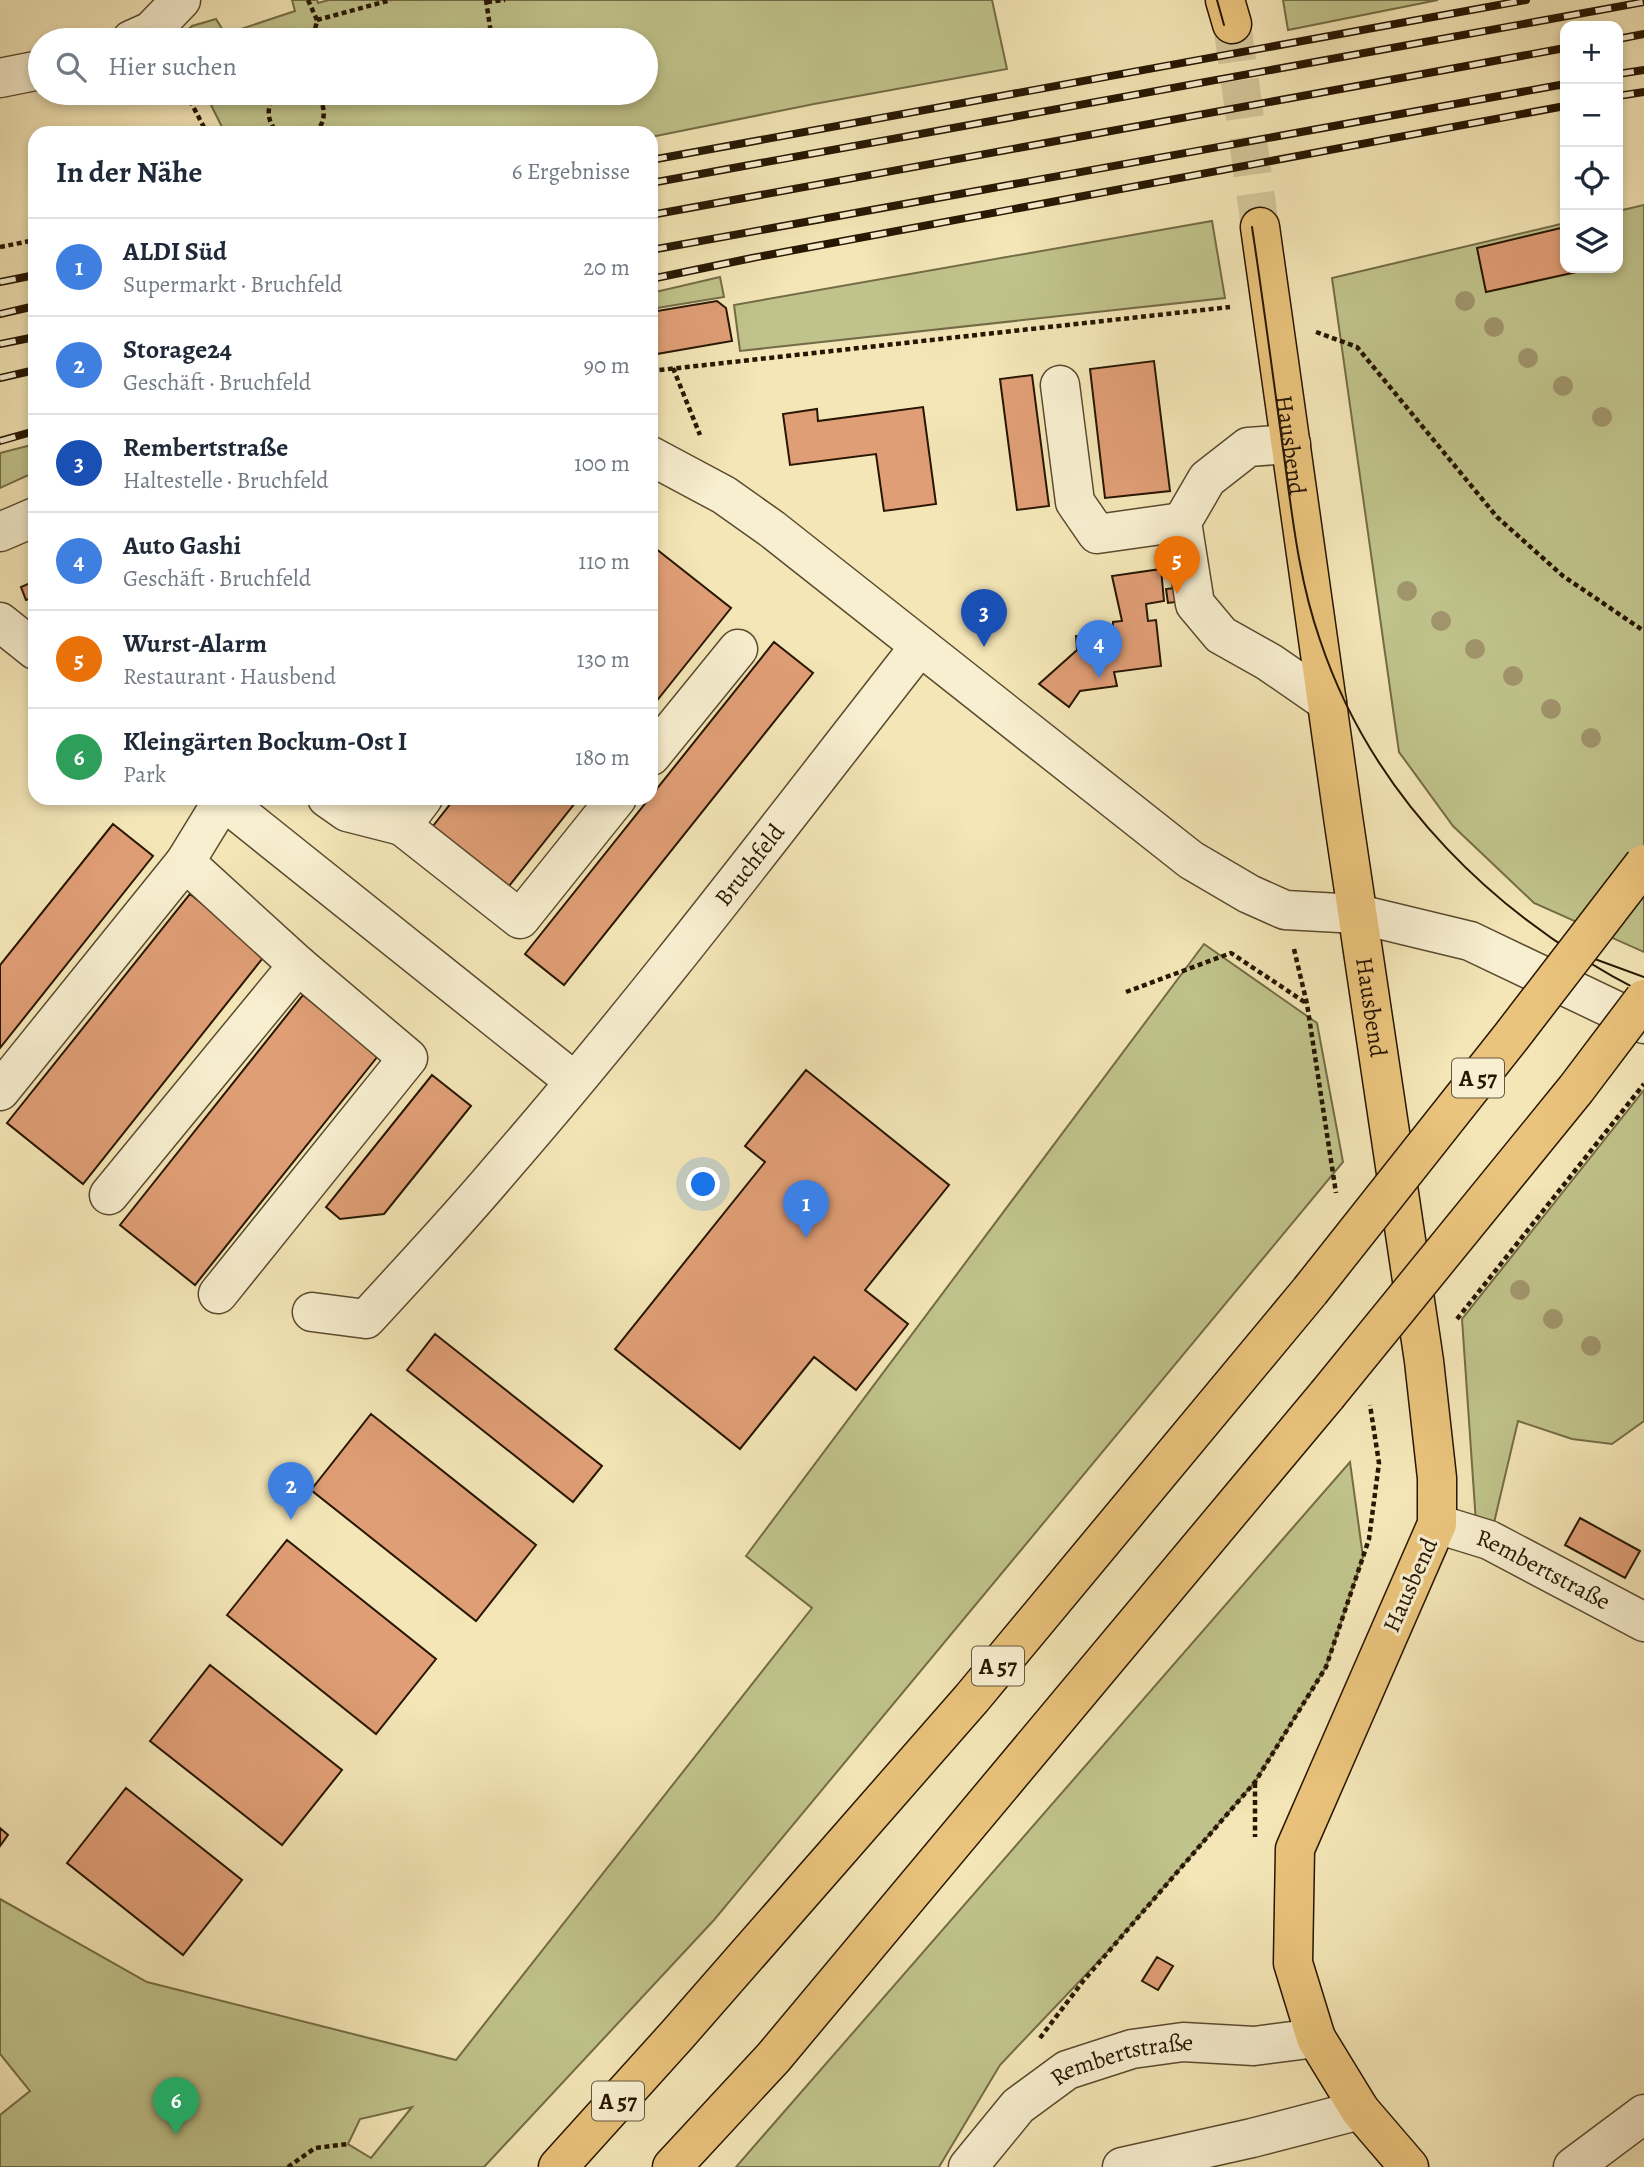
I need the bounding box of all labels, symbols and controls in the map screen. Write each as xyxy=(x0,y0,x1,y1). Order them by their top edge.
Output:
map controls xyxy=(1560,21,1623,273)
button: + xyxy=(1560,21,1623,84)
search box xyxy=(28,28,658,105)
icon: search xyxy=(52,48,90,86)
text: Hier suchen xyxy=(108,49,237,84)
button: − xyxy=(1560,84,1623,147)
button: locate xyxy=(1560,147,1623,210)
text: In der Nähe xyxy=(56,152,202,192)
text: 6 Ergebnisse xyxy=(512,156,630,187)
button: layers xyxy=(1560,210,1623,273)
text: ALDI Süd xyxy=(123,234,227,269)
text: 1 xyxy=(75,252,83,283)
text: 20 m xyxy=(583,252,630,283)
text: Supermarkt · Bruchfeld xyxy=(123,269,342,300)
text: Storage24 xyxy=(123,332,232,367)
text: 2 xyxy=(73,350,85,381)
text: 90 m xyxy=(584,350,630,381)
text: Geschäft · Bruchfeld xyxy=(123,367,311,398)
street label: Hausbend xyxy=(1268,393,1314,497)
text: Rembertstraße xyxy=(123,430,288,465)
text: 3 xyxy=(74,448,84,479)
text: 100 m xyxy=(574,448,630,479)
text: Haltestelle · Bruchfeld xyxy=(123,465,329,496)
text: Auto Gashi xyxy=(123,528,241,563)
pin: 5 xyxy=(1154,536,1200,594)
text: 4 xyxy=(74,546,84,577)
text: 110 m xyxy=(578,546,630,577)
text: Geschäft · Bruchfeld xyxy=(123,563,311,594)
pin: 3 xyxy=(961,589,1007,647)
pin: 4 xyxy=(1076,620,1122,678)
text: Wurst-Alarm xyxy=(123,626,267,661)
text: 5 xyxy=(74,644,84,675)
text: 130 m xyxy=(577,644,630,675)
text: Restaurant · Hausbend xyxy=(123,661,336,692)
text: Kleingärten Bockum-Ost I xyxy=(123,724,407,759)
text: 6 xyxy=(74,742,84,773)
text: 180 m xyxy=(575,742,630,773)
text: Park xyxy=(123,759,166,790)
street label: Bruchfeld xyxy=(707,817,792,913)
street label: Hausbend xyxy=(1348,955,1395,1059)
road number: A 57 xyxy=(1452,1058,1504,1098)
your location xyxy=(686,1167,720,1201)
pin: 1 xyxy=(783,1180,829,1238)
pin: 2 xyxy=(268,1462,314,1520)
street label: Rembertstraße xyxy=(1473,1521,1616,1617)
street label: Hausbend xyxy=(1375,1533,1445,1637)
road number: A 57 xyxy=(972,1646,1024,1686)
street label: Rembertstraße xyxy=(1044,2026,1194,2093)
pin: 6 xyxy=(153,2077,199,2135)
road number: A 57 xyxy=(592,2082,644,2120)

